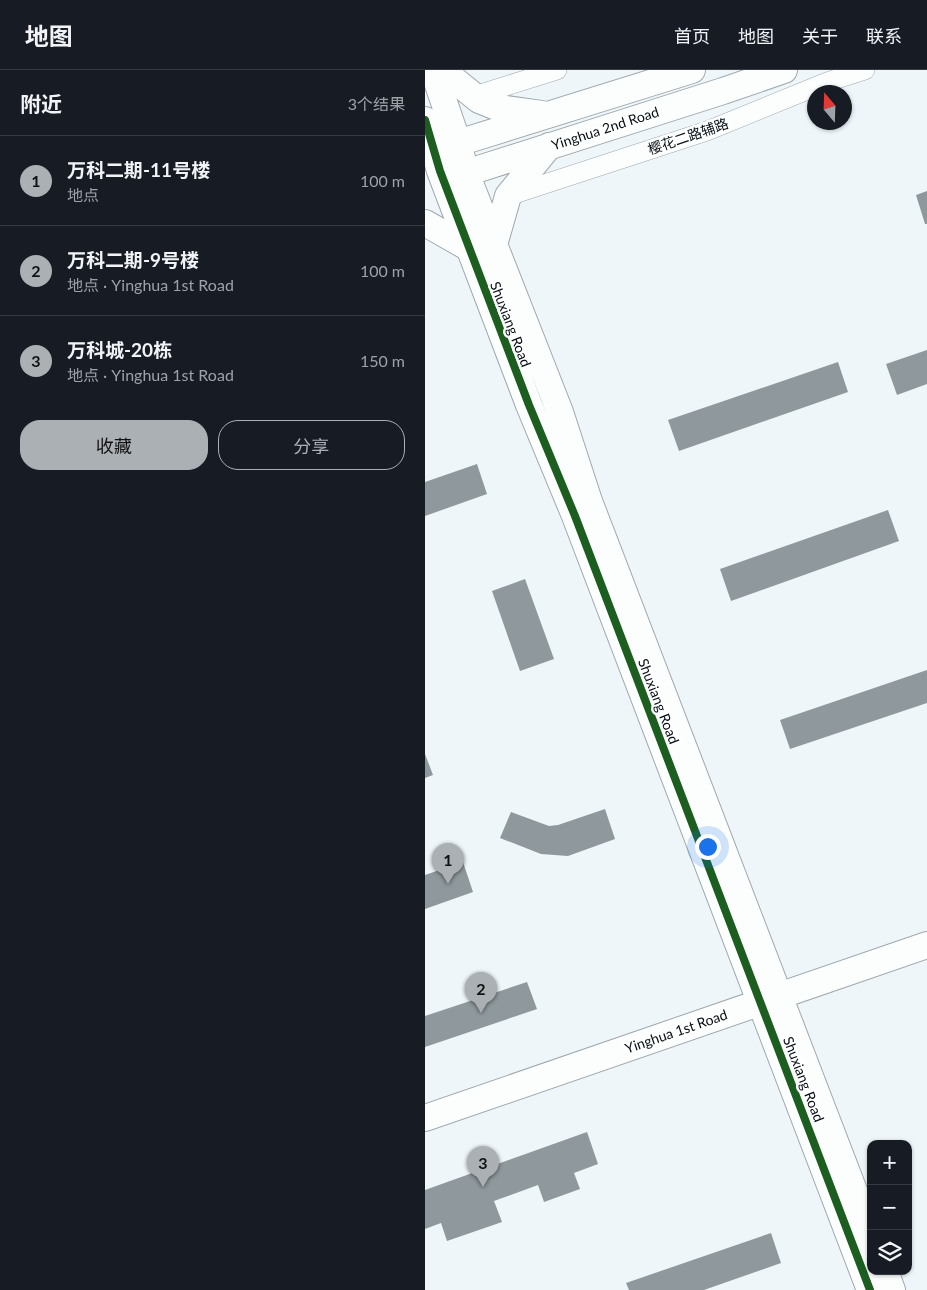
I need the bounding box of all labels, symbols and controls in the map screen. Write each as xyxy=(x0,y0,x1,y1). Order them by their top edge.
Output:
text: 地图 xyxy=(25,21,73,50)
text: 首页 xyxy=(674,25,710,47)
text: 地图 xyxy=(738,25,774,47)
text: 关于 xyxy=(802,25,838,47)
text: 联系 xyxy=(866,25,902,47)
north arrow xyxy=(807,85,852,130)
text: 附近 xyxy=(20,91,62,116)
text: 3个结果 xyxy=(348,94,405,113)
street label: Yinghua 2nd Road xyxy=(549,103,661,153)
street label: 樱花二路辅路 xyxy=(646,114,730,158)
text: 万科二期-11号楼 xyxy=(67,158,210,181)
text: 1 xyxy=(31,171,41,190)
text: 100 m xyxy=(360,171,405,190)
text: 地点 xyxy=(67,185,99,204)
text: 万科二期-9号楼 xyxy=(67,248,199,271)
text: 2 xyxy=(31,261,41,280)
text: 100 m xyxy=(360,261,405,280)
text: 地点 · Yinghua 1st Road xyxy=(67,275,234,294)
street label: Shuxiang Road xyxy=(487,279,535,369)
text: 万科城-20栋 xyxy=(67,338,172,361)
text: 3 xyxy=(31,351,41,370)
text: 150 m xyxy=(360,351,405,370)
text: 地点 · Yinghua 1st Road xyxy=(67,365,234,384)
button: 收藏 xyxy=(20,420,208,470)
button: 分享 xyxy=(218,420,405,470)
street label: Shuxiang Road xyxy=(635,656,683,746)
your location xyxy=(695,834,721,860)
pin: 1 xyxy=(432,843,464,884)
pin: 2 xyxy=(465,972,497,1013)
street label: Yinghua 1st Road xyxy=(623,1006,729,1056)
street label: Shuxiang Road xyxy=(780,1034,828,1124)
map controls xyxy=(867,1140,912,1275)
button: + xyxy=(867,1140,912,1185)
pin: 3 xyxy=(467,1146,499,1187)
button: − xyxy=(867,1185,912,1230)
button: layers xyxy=(867,1230,912,1275)

